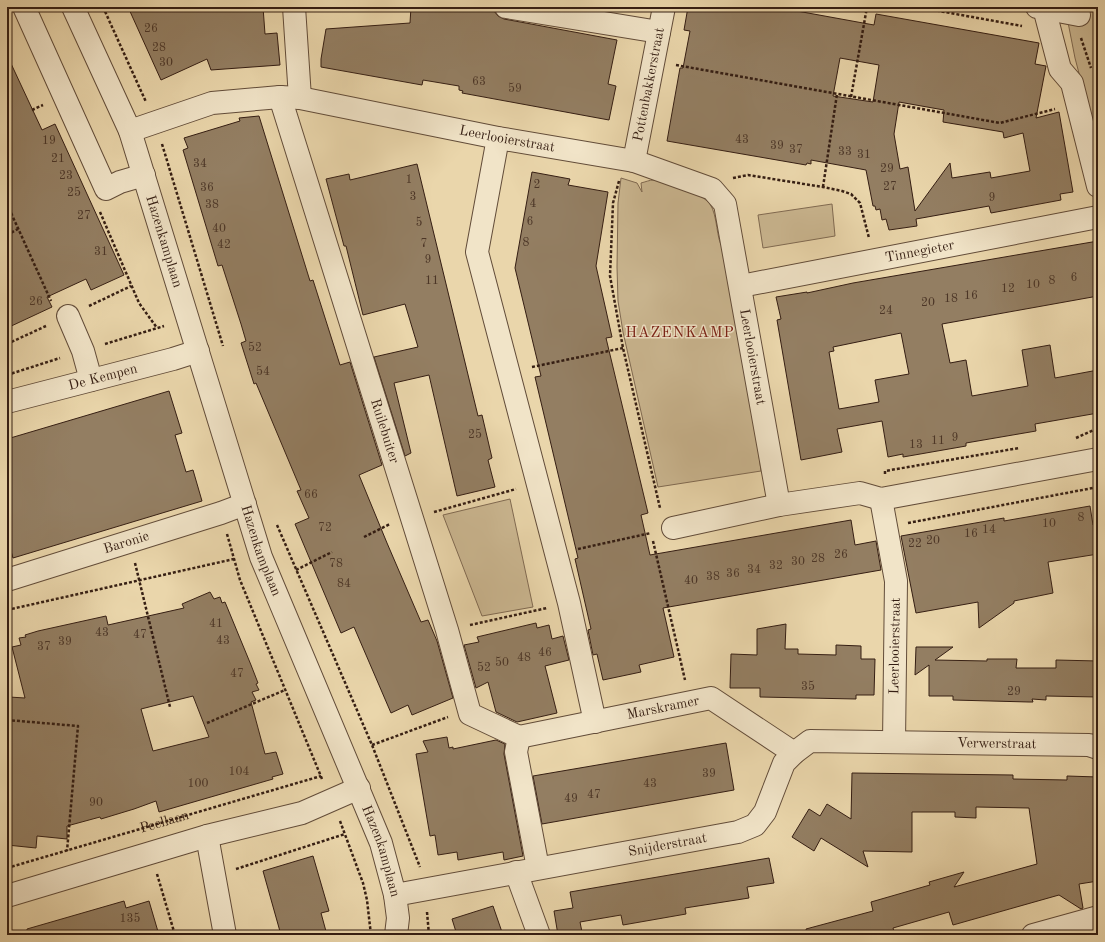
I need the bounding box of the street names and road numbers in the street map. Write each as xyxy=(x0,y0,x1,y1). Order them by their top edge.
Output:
street label: Pottenbakkerstraat xyxy=(631,26,667,143)
street label: Leerlooierstraat xyxy=(458,123,556,155)
street label: Hazenkamplaan xyxy=(143,194,185,290)
street label: Tinnegieter xyxy=(884,238,956,265)
street label: Leerlooierstraat xyxy=(737,308,768,406)
street label: De Kempen xyxy=(67,361,139,393)
street label: Ruilebuiter xyxy=(368,397,401,465)
street label: Hazenkamplaan xyxy=(238,503,284,599)
street label: Baronie xyxy=(102,529,151,556)
street label: Leerlooierstraat xyxy=(887,597,903,695)
street label: Marskramer xyxy=(626,693,701,722)
street label: Verwerstraat xyxy=(957,736,1037,751)
street label: Hazenkamplaan xyxy=(359,803,402,899)
street label: Peellaan xyxy=(138,808,191,836)
street label: Snijderstraat xyxy=(627,831,708,859)

